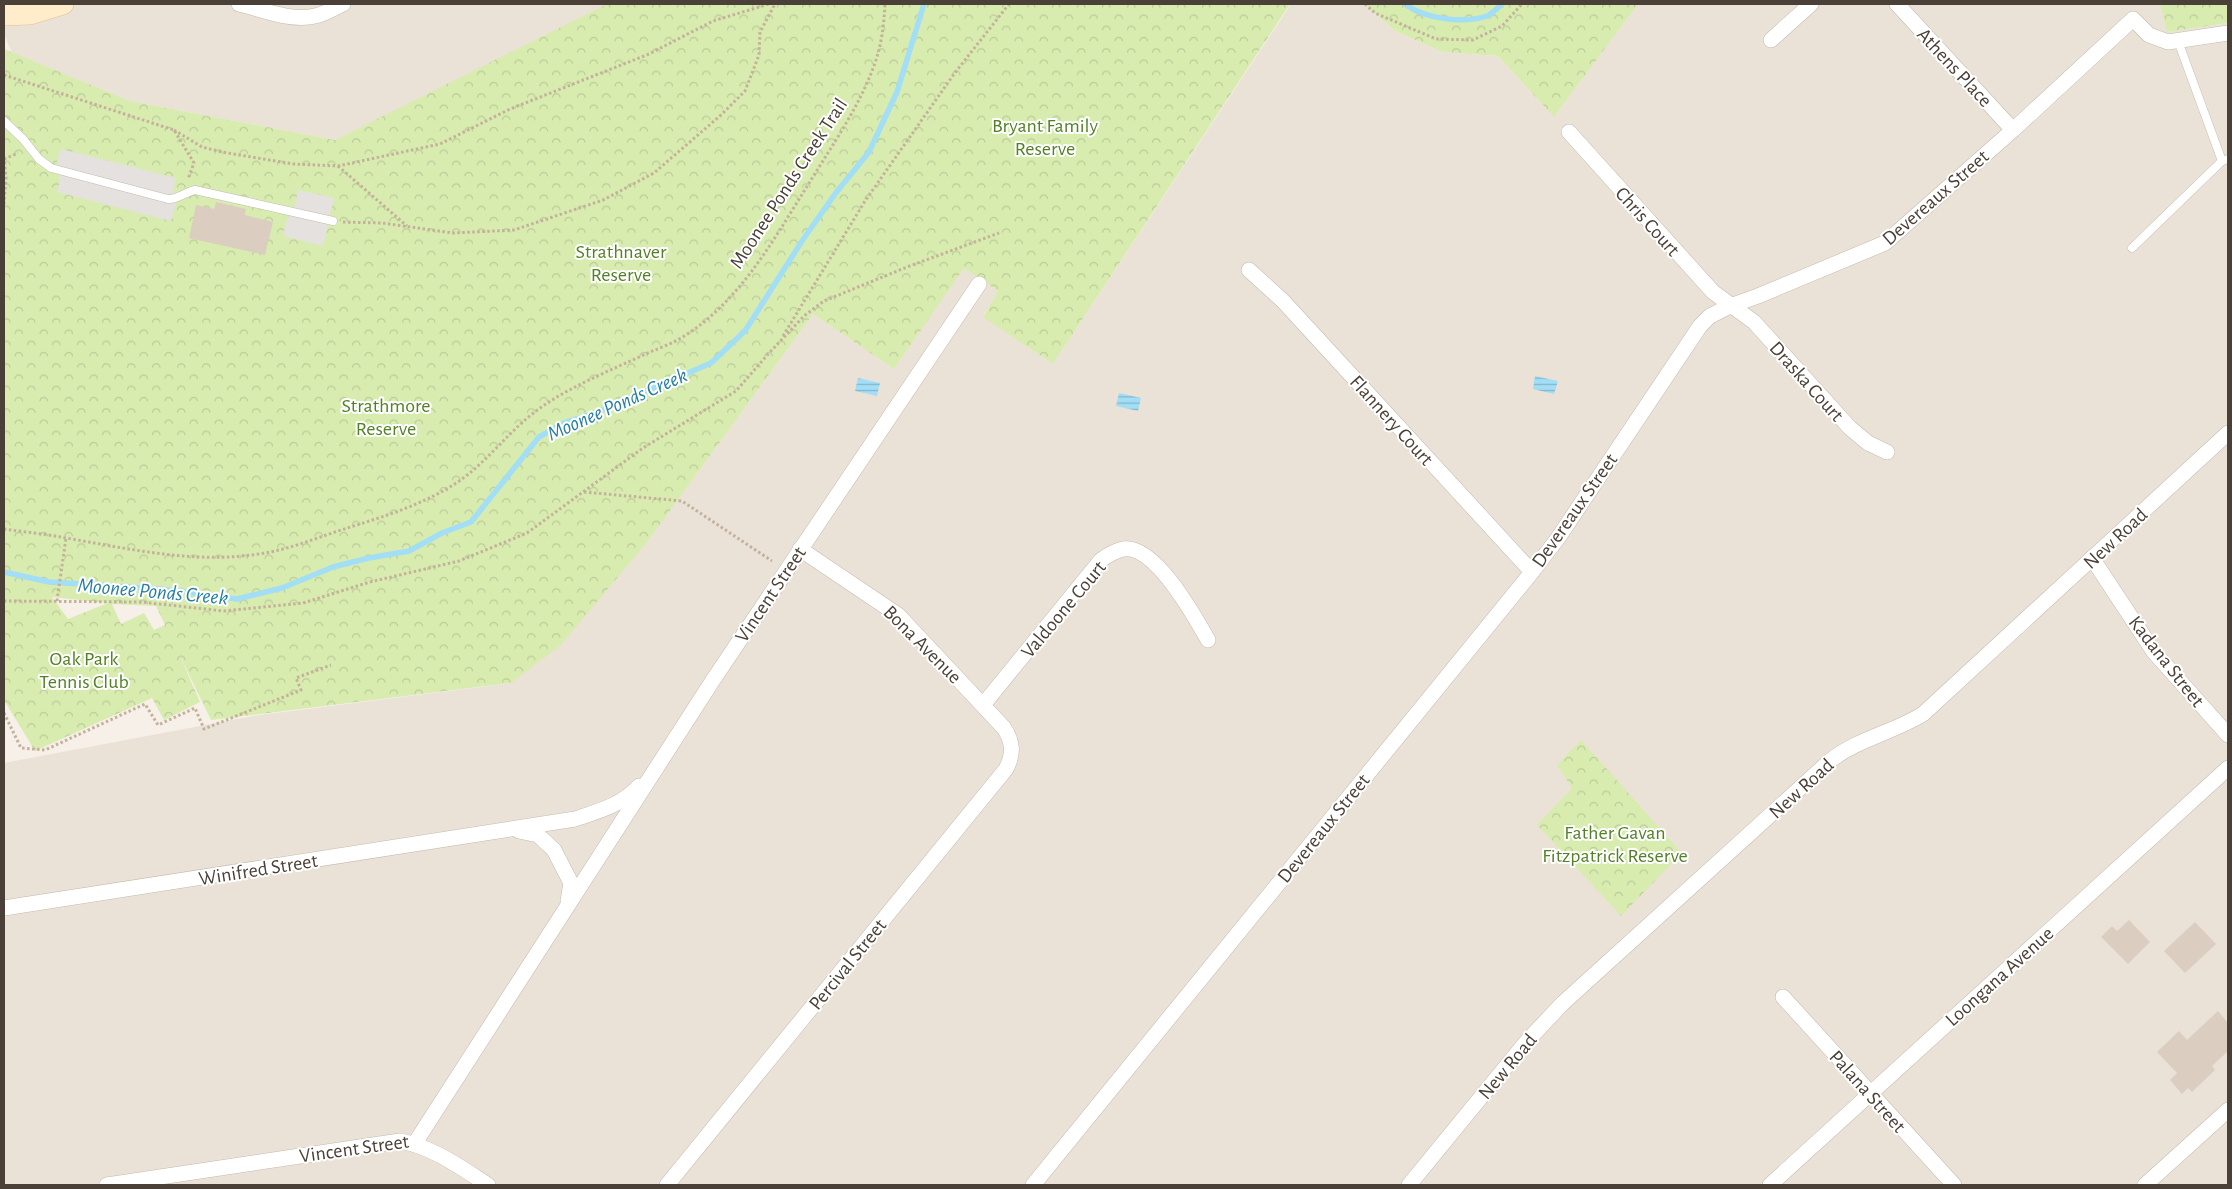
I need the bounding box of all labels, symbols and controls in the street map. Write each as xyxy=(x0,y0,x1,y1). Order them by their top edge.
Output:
street label: Athens Place xyxy=(1913,24,1996,111)
street label: Moonee Ponds Creek Trail xyxy=(726,95,851,272)
park label: Bryant Family Reserve xyxy=(992,116,1098,159)
street label: Devereaux Street xyxy=(1879,146,1993,249)
street label: Chris Court xyxy=(1611,183,1684,260)
park label: Strathnaver Reserve xyxy=(575,242,667,285)
street label: Draska Court xyxy=(1765,338,1847,426)
water label: Moonee Ponds Creek xyxy=(544,364,691,445)
street label: Flannery Court xyxy=(1346,372,1437,470)
park label: Strathmore Reserve xyxy=(341,396,431,439)
street label: Devereaux Street xyxy=(1528,450,1622,571)
street label: New Road xyxy=(2080,504,2151,573)
street label: Vincent Street xyxy=(732,543,810,646)
street label: Valdoone Court xyxy=(1018,557,1110,662)
water label: Moonee Ponds Creek xyxy=(77,574,229,609)
street label: Bona Avenue xyxy=(879,602,965,688)
street label: Kadana Street xyxy=(2125,612,2208,711)
park label: Oak Park Tennis Club xyxy=(39,649,129,692)
street label: New Road xyxy=(1766,755,1838,823)
street label: Devereaux Street xyxy=(1274,770,1374,887)
park label: Father Gavan Fitzpatrick Reserve xyxy=(1542,823,1688,866)
street label: Winifred Street xyxy=(197,851,320,889)
street label: Percival Street xyxy=(805,915,891,1014)
street label: Loongana Avenue xyxy=(1942,923,2057,1030)
street label: New Road xyxy=(1475,1030,1541,1103)
street label: Palana Street xyxy=(1825,1047,1910,1137)
street label: Vincent Street xyxy=(298,1131,411,1167)

